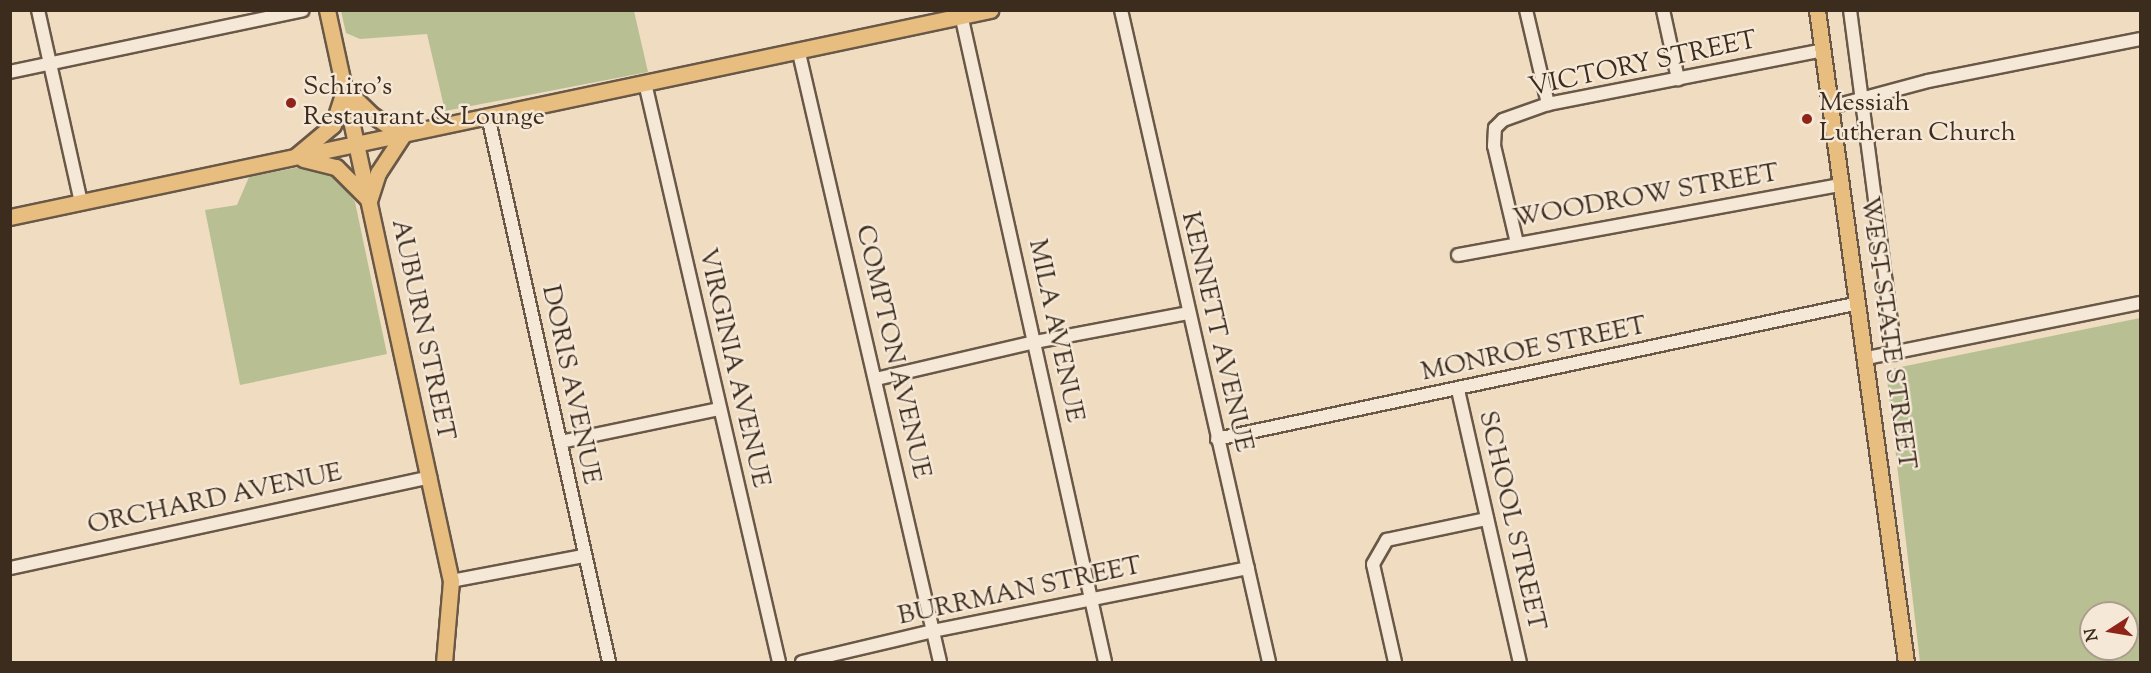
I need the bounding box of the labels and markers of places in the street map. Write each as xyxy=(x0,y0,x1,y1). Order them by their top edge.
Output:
place label: Schiro's Restaurant & Lounge xyxy=(303,72,545,134)
place label: Messiah Lutheran Church xyxy=(1819,88,2016,150)
marker: Schiro's Restaurant & Lounge xyxy=(284,96,298,110)
marker: Messiah Lutheran Church xyxy=(1800,112,1814,126)

